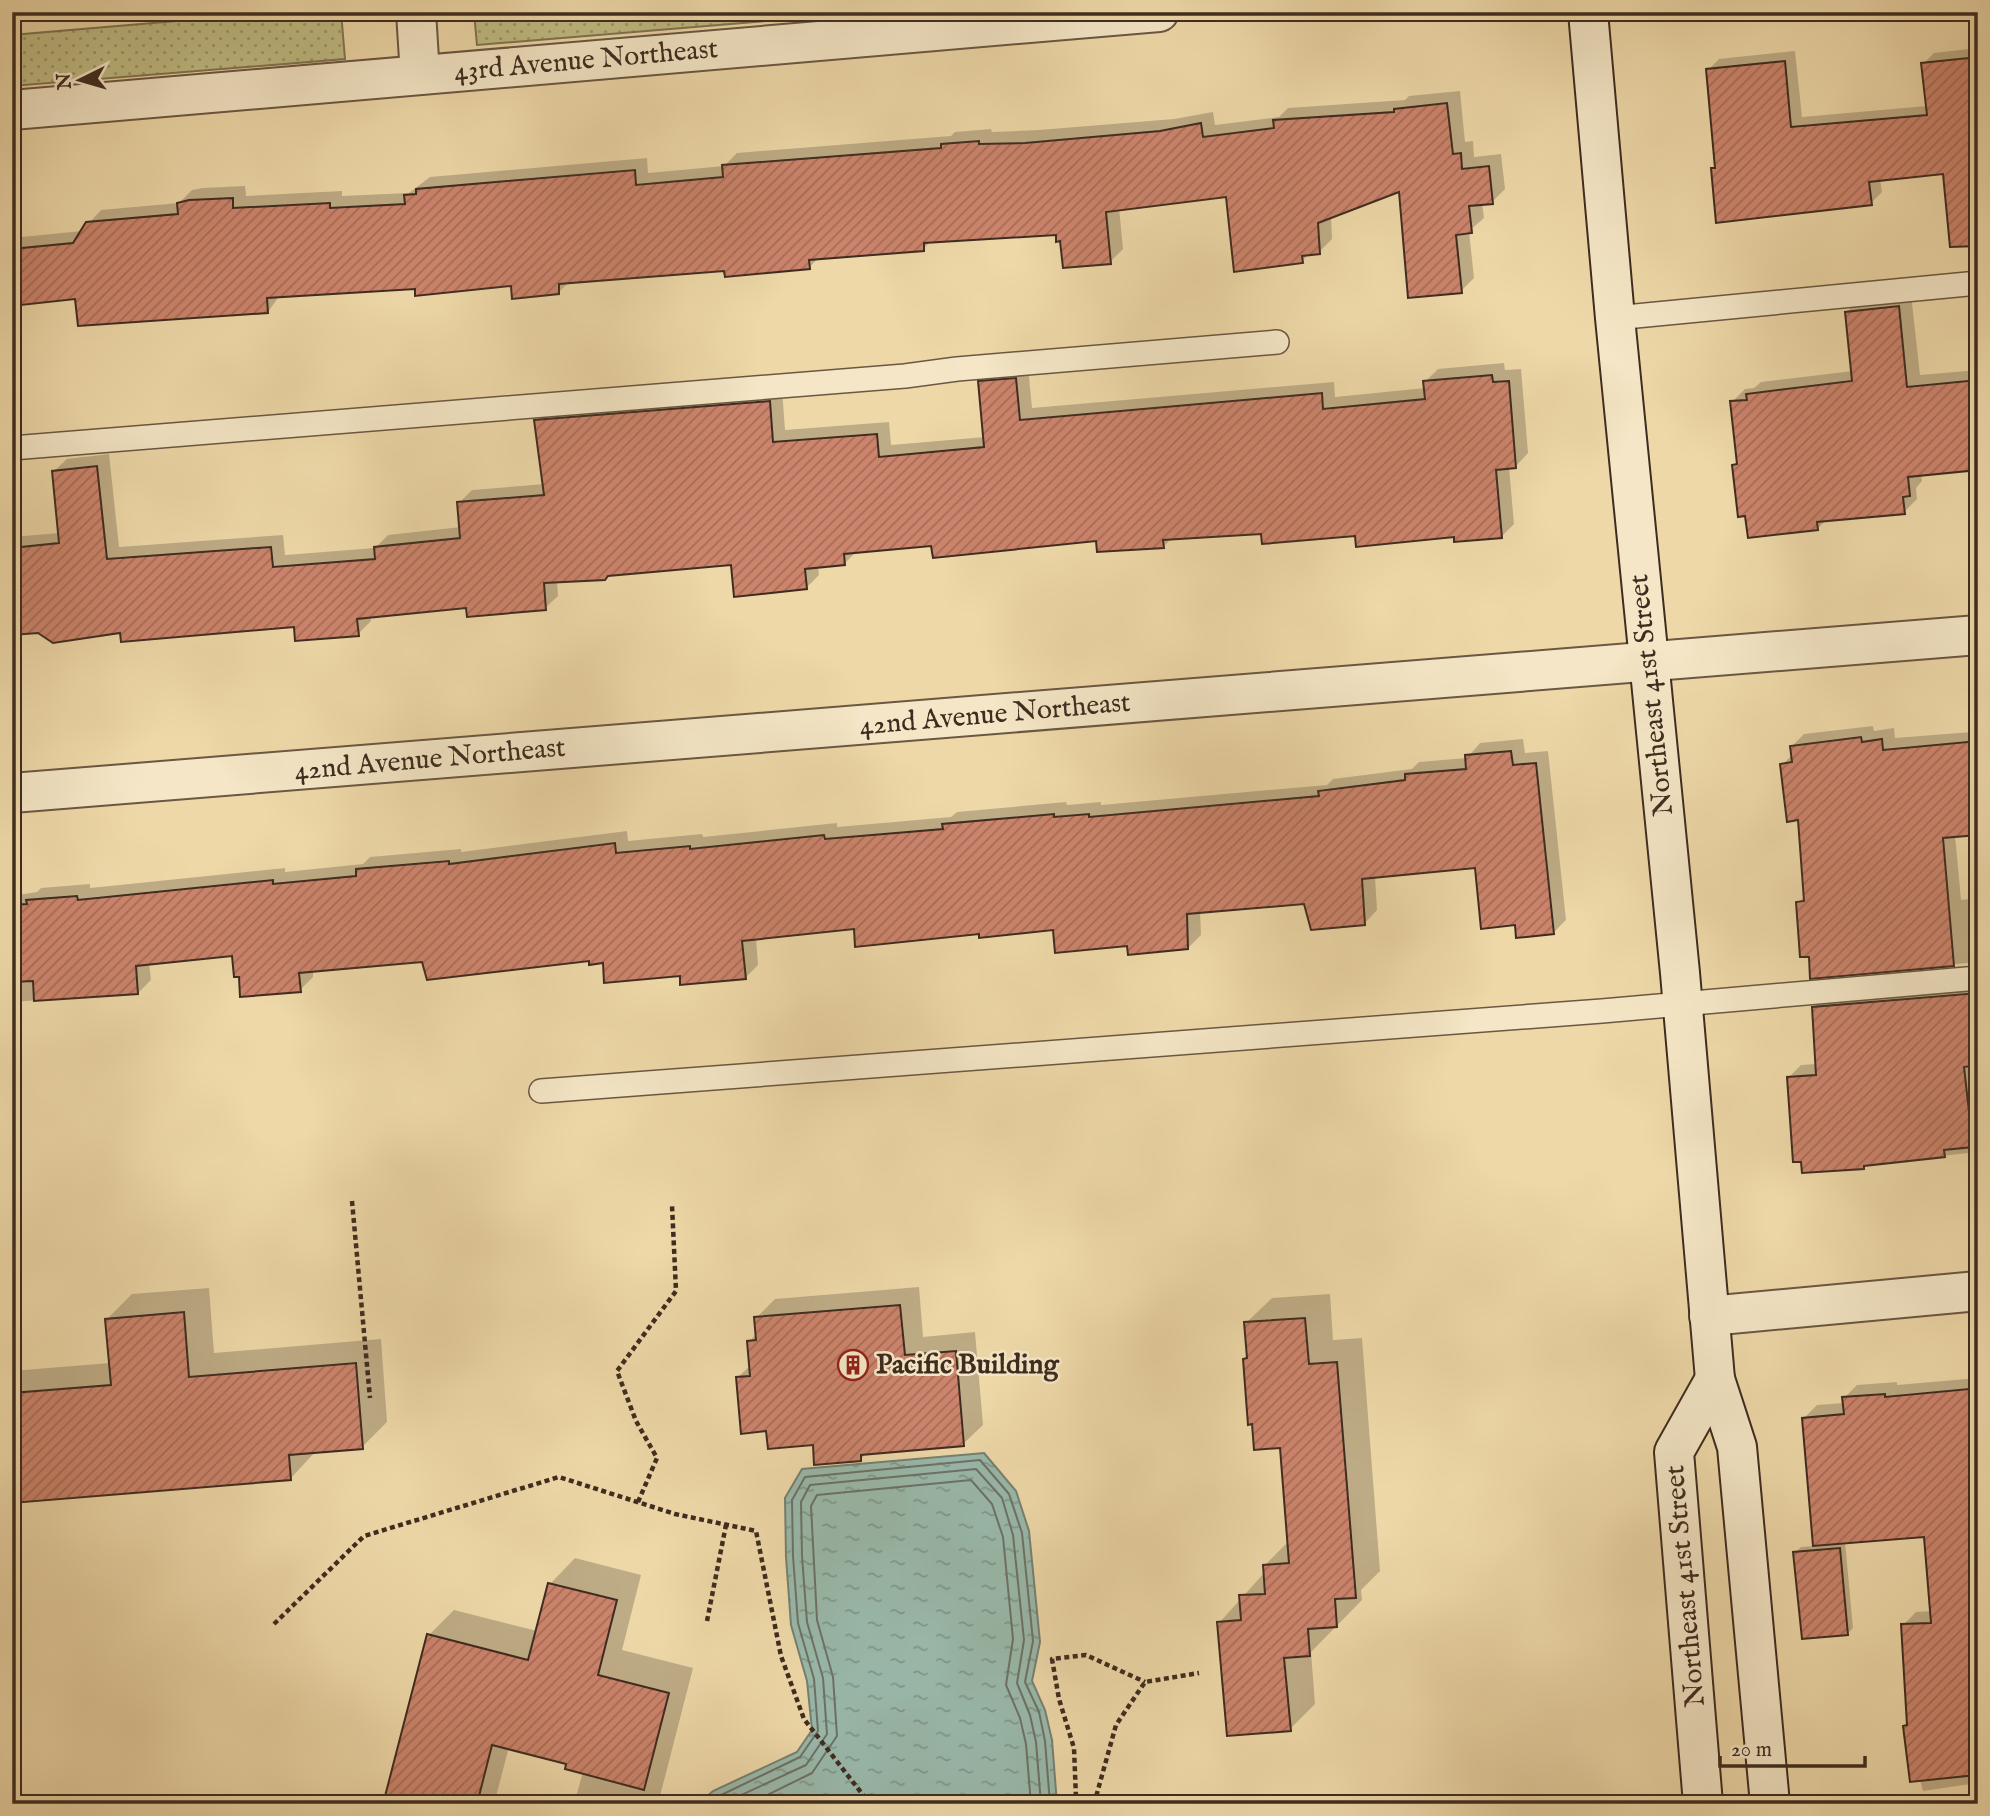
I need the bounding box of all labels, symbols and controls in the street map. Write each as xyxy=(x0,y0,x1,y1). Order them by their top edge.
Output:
street label: 43rd Avenue Northeast xyxy=(453,32,720,90)
north arrow xyxy=(46,46,116,116)
text: N xyxy=(52,72,78,92)
street label: Northeast 41st Street xyxy=(1622,572,1682,818)
street label: 42nd Avenue Northeast xyxy=(858,686,1132,744)
street label: 42nd Avenue Northeast xyxy=(293,731,567,789)
building icon: Pacific Building xyxy=(836,1348,870,1382)
place label: Pacific Building xyxy=(876,1348,1059,1383)
street label: Northeast 41st Street xyxy=(1658,1463,1714,1709)
scale bar xyxy=(1720,1725,1866,1769)
text: 20 m xyxy=(1731,1737,1772,1764)

